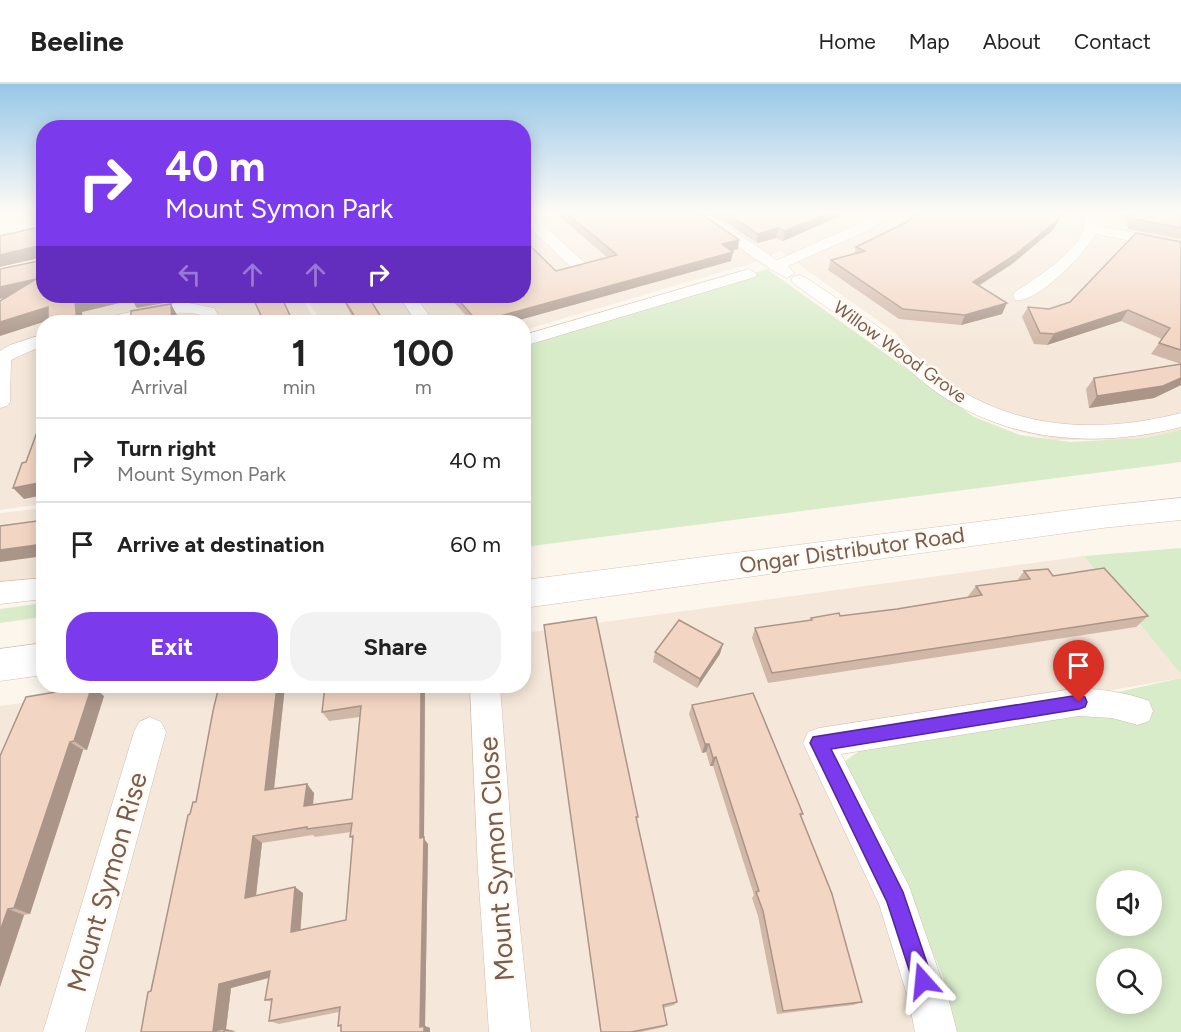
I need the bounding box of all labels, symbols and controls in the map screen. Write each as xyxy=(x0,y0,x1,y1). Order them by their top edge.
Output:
text: Beeline xyxy=(30,24,124,58)
text: Home xyxy=(819,29,876,54)
text: Map xyxy=(909,29,950,54)
text: About xyxy=(983,29,1041,54)
text: Contact xyxy=(1074,29,1151,54)
text: 40 m xyxy=(165,141,265,192)
icon: right xyxy=(66,144,144,222)
text: Mount Symon Park xyxy=(165,192,393,225)
icon: left xyxy=(173,258,206,291)
icon: ahead xyxy=(236,258,269,291)
icon: ahead xyxy=(299,258,332,291)
icon: right xyxy=(362,258,395,291)
street label: Willow Wood Grove xyxy=(829,296,971,408)
text: 10:46 xyxy=(113,332,206,375)
text: 1 xyxy=(291,332,307,375)
text: 100 xyxy=(392,332,454,375)
text: Arrival xyxy=(131,375,188,399)
text: min xyxy=(283,375,315,399)
text: m xyxy=(415,375,432,399)
text: Turn right xyxy=(117,435,216,462)
icon: right xyxy=(66,444,99,477)
text: 40 m xyxy=(449,447,501,474)
text: Mount Symon Park xyxy=(117,462,286,486)
street label: Ongar Distributor Road xyxy=(738,521,966,579)
icon: arrive xyxy=(66,528,99,561)
text: Arrive at destination xyxy=(117,531,325,558)
text: 60 m xyxy=(450,531,501,558)
button: Exit xyxy=(66,612,278,681)
button: Share xyxy=(290,612,501,681)
pin xyxy=(1053,640,1104,702)
icon: arrive xyxy=(1062,649,1095,682)
street label: Mount Symon Close xyxy=(471,736,521,982)
street label: Mount Symon Rise xyxy=(60,768,154,996)
map controls xyxy=(1096,870,1162,1014)
button: sound xyxy=(1096,870,1162,936)
button: search xyxy=(1096,948,1162,1014)
position arrow xyxy=(891,949,955,1013)

